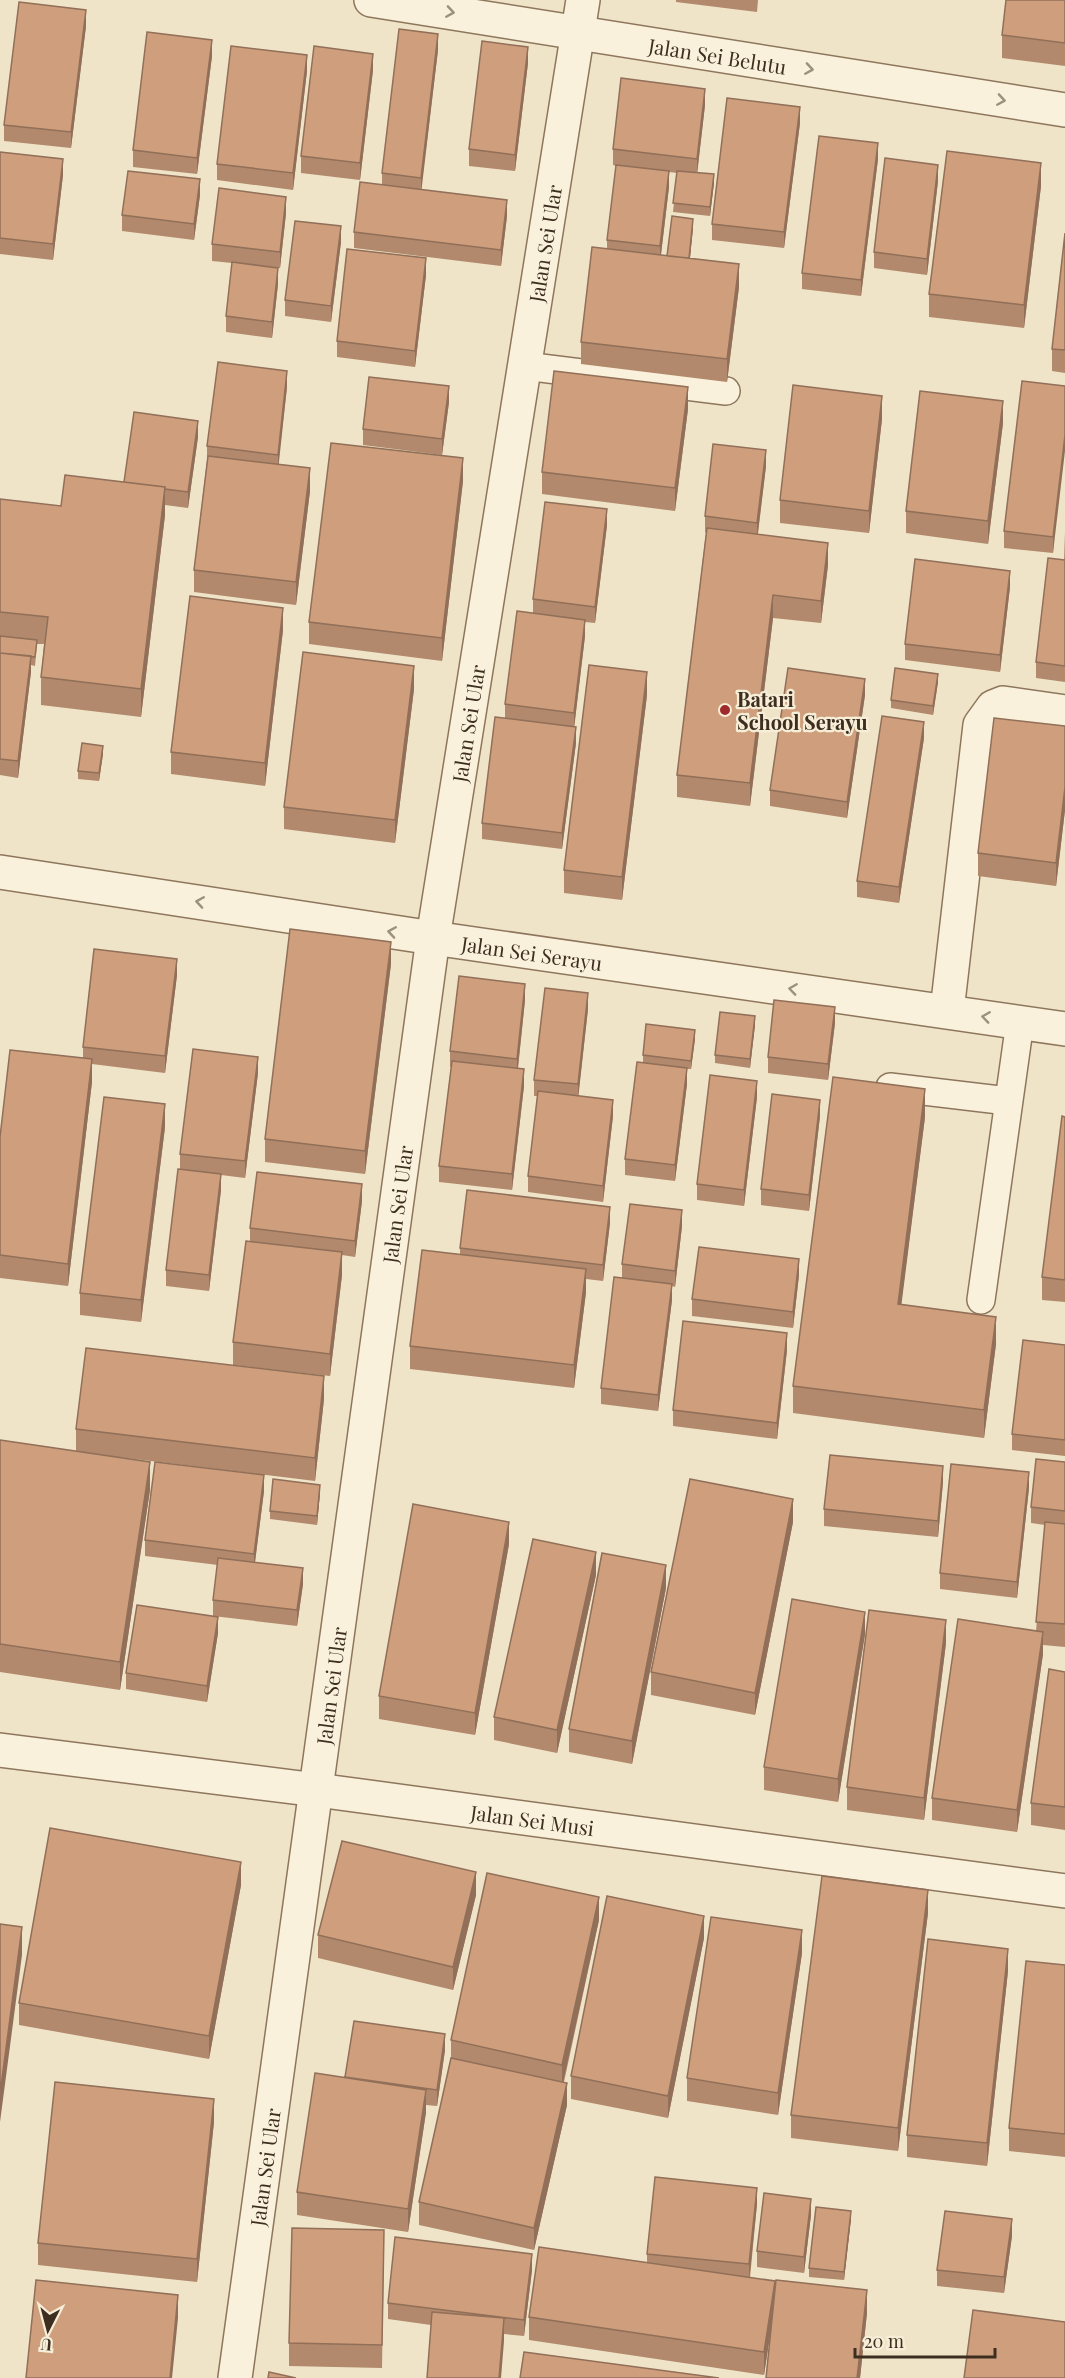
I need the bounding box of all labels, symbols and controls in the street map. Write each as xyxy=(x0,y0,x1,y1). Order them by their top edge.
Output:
one-way arrow xyxy=(445,6,455,18)
street label: Jalan Sei Belutu xyxy=(646,31,789,79)
one-way arrow xyxy=(804,62,813,74)
one-way arrow xyxy=(996,93,1006,105)
street label: Jalan Sei Ular xyxy=(521,183,567,305)
street label: Jalan Sei Ular xyxy=(444,663,490,785)
place label: Batari School Serayu xyxy=(737,685,868,735)
marker: Batari School Serayu xyxy=(718,703,732,717)
one-way arrow xyxy=(195,897,204,909)
one-way arrow xyxy=(388,926,397,938)
street label: Jalan Sei Serayu xyxy=(459,929,605,976)
one-way arrow xyxy=(789,984,798,996)
one-way arrow xyxy=(982,1011,991,1023)
street label: Jalan Sei Ular xyxy=(375,1143,418,1266)
street label: Jalan Sei Ular xyxy=(309,1625,352,1747)
street label: Jalan Sei Musi xyxy=(468,1797,596,1841)
street label: Jalan Sei Ular xyxy=(242,2106,285,2228)
north arrow xyxy=(18,2300,78,2360)
scale bar xyxy=(855,2321,994,2359)
text: 20 m xyxy=(864,2329,904,2353)
text: U xyxy=(40,2334,53,2356)

